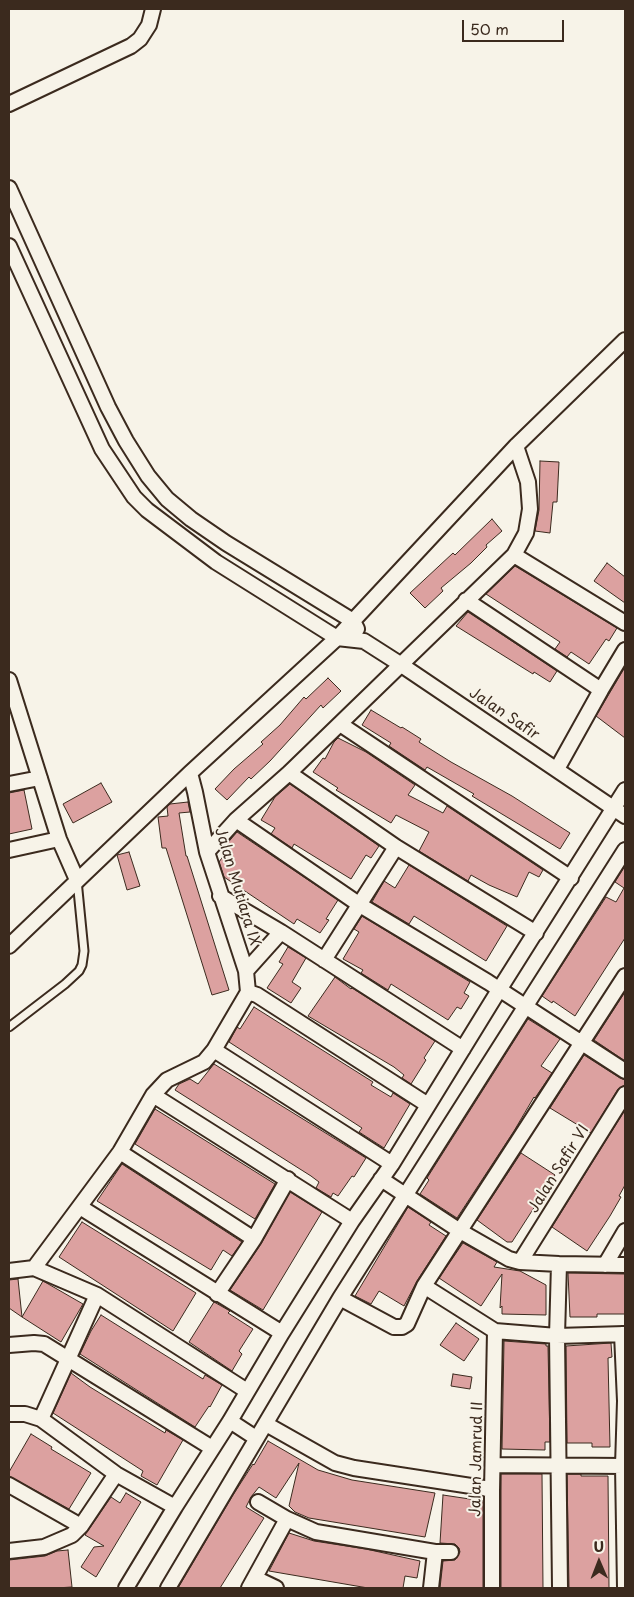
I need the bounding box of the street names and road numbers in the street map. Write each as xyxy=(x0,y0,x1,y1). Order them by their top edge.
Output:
street label: Jalan Safir xyxy=(466,684,542,744)
street label: Jalan Mutiara IX xyxy=(210,825,264,949)
street label: Jalan Safir VI xyxy=(525,1122,593,1216)
street label: Jalan Jamrud II xyxy=(467,1401,487,1517)

